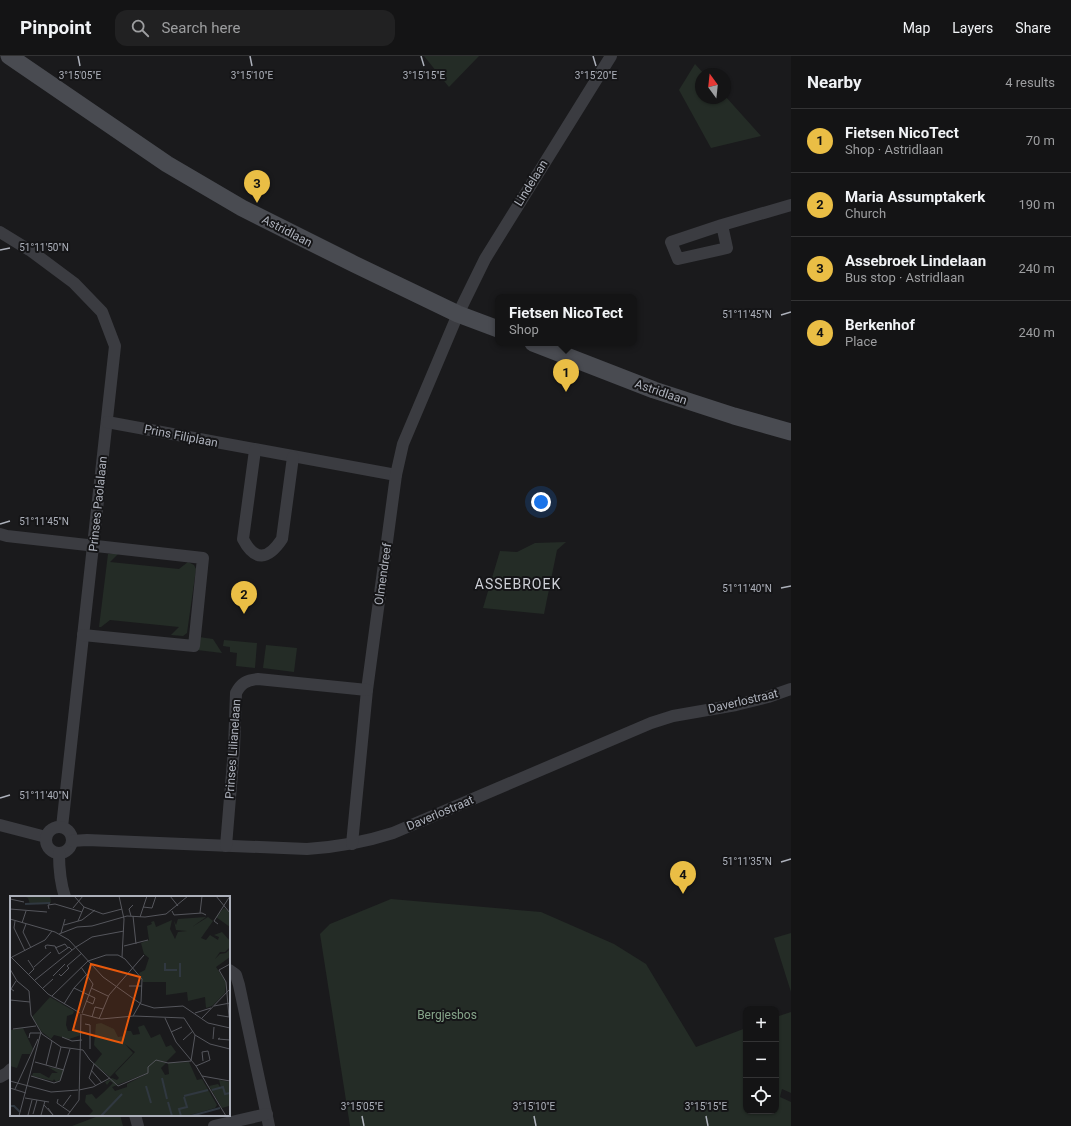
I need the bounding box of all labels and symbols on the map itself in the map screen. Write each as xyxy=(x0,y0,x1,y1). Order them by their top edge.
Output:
north arrow xyxy=(695,68,731,104)
text: 3°15'05"E xyxy=(59,70,102,81)
text: 3°15'10"E xyxy=(231,70,274,81)
text: 3°15'15"E xyxy=(403,70,446,81)
text: 3°15'20"E xyxy=(575,70,618,81)
street label: Lindelaan xyxy=(511,157,551,209)
pin: 3 xyxy=(244,170,270,203)
street label: Astridlaan xyxy=(260,212,314,250)
text: 51°11'50"N xyxy=(19,242,69,253)
text: 51°11'45"N xyxy=(722,309,772,320)
pin: 1 xyxy=(553,359,579,392)
street label: Astridlaan xyxy=(633,377,689,407)
street label: Prins Filiplaan xyxy=(143,422,219,450)
street label: Prinses Paolalaan xyxy=(86,456,110,552)
your location xyxy=(531,492,551,512)
text: 51°11'45"N xyxy=(19,516,69,527)
street label: Olmendreef xyxy=(372,541,394,606)
district label: ASSEBROEK xyxy=(475,576,561,592)
pin: 2 xyxy=(231,581,257,614)
text: 51°11'40"N xyxy=(722,583,772,594)
street label: Daverlostraat xyxy=(707,686,779,716)
street label: Prinses Lilianelaan xyxy=(223,699,243,799)
text: 51°11'40"N xyxy=(19,790,69,801)
street label: Daverlostraat xyxy=(405,793,476,833)
text: 51°11'35"N xyxy=(722,856,772,867)
pin: 4 xyxy=(670,861,696,894)
inset map xyxy=(10,896,230,1116)
park label: Bergjesbos xyxy=(417,1008,477,1022)
text: 3°15'05"E xyxy=(341,1101,384,1112)
text: 3°15'10"E xyxy=(513,1101,556,1112)
text: 3°15'15"E xyxy=(685,1101,728,1112)

